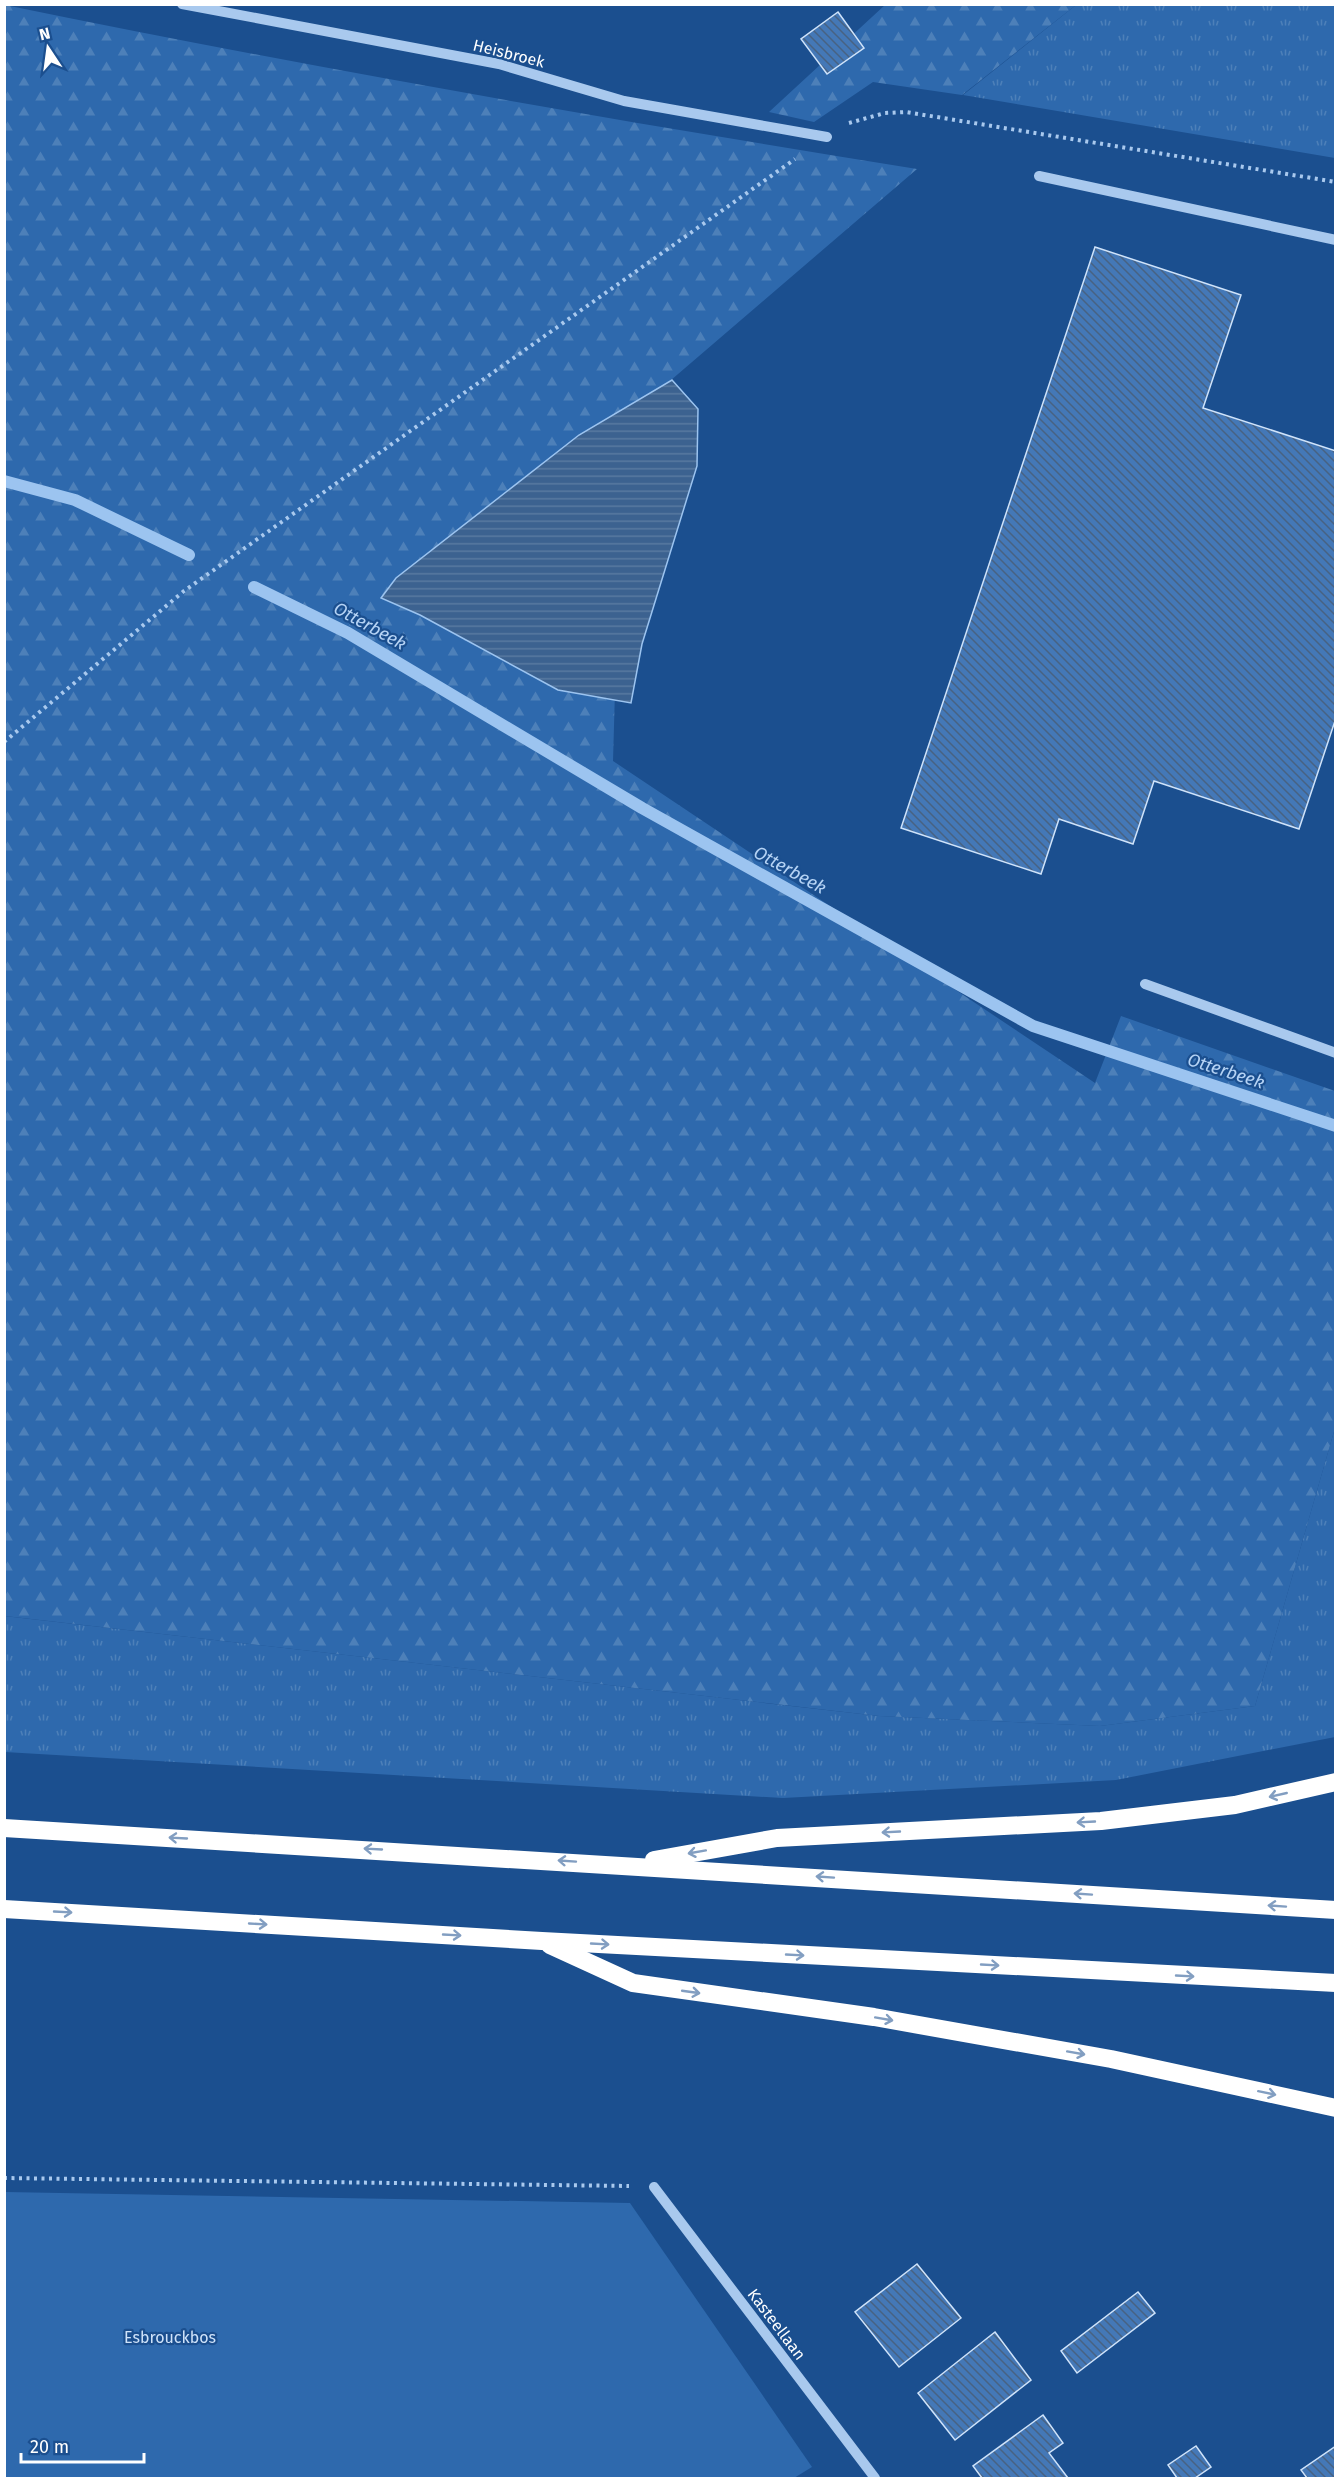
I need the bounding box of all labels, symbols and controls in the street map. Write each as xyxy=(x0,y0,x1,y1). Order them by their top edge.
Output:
north arrow xyxy=(18,18,78,78)
text: N xyxy=(37,23,52,44)
street label: Heisbroek xyxy=(471,35,547,72)
water label: Otterbeek xyxy=(330,597,410,655)
water label: Otterbeek xyxy=(750,841,830,899)
water label: Otterbeek xyxy=(1185,1048,1267,1094)
one-way arrow xyxy=(1269,1789,1288,1801)
one-way arrow xyxy=(1076,1816,1096,1827)
one-way arrow xyxy=(881,1827,901,1838)
one-way arrow xyxy=(169,1833,189,1844)
one-way arrow xyxy=(363,1844,383,1855)
one-way arrow xyxy=(688,1847,708,1858)
one-way arrow xyxy=(558,1856,578,1867)
one-way arrow xyxy=(816,1872,836,1883)
one-way arrow xyxy=(1073,1888,1093,1899)
one-way arrow xyxy=(1268,1900,1288,1911)
one-way arrow xyxy=(52,1907,72,1918)
one-way arrow xyxy=(247,1919,267,1930)
one-way arrow xyxy=(442,1930,462,1941)
one-way arrow xyxy=(590,1939,610,1950)
one-way arrow xyxy=(785,1949,805,1960)
one-way arrow xyxy=(979,1960,999,1971)
one-way arrow xyxy=(1174,1971,1194,1982)
one-way arrow xyxy=(680,1986,700,1997)
one-way arrow xyxy=(874,2014,893,2025)
one-way arrow xyxy=(1066,2048,1085,2059)
one-way arrow xyxy=(1257,2088,1276,2099)
street label: Kasteellaan xyxy=(744,2285,810,2364)
park label: Esbrouckbos xyxy=(124,2328,216,2347)
scale bar xyxy=(21,2426,144,2464)
text: 20 m xyxy=(30,2436,69,2458)

